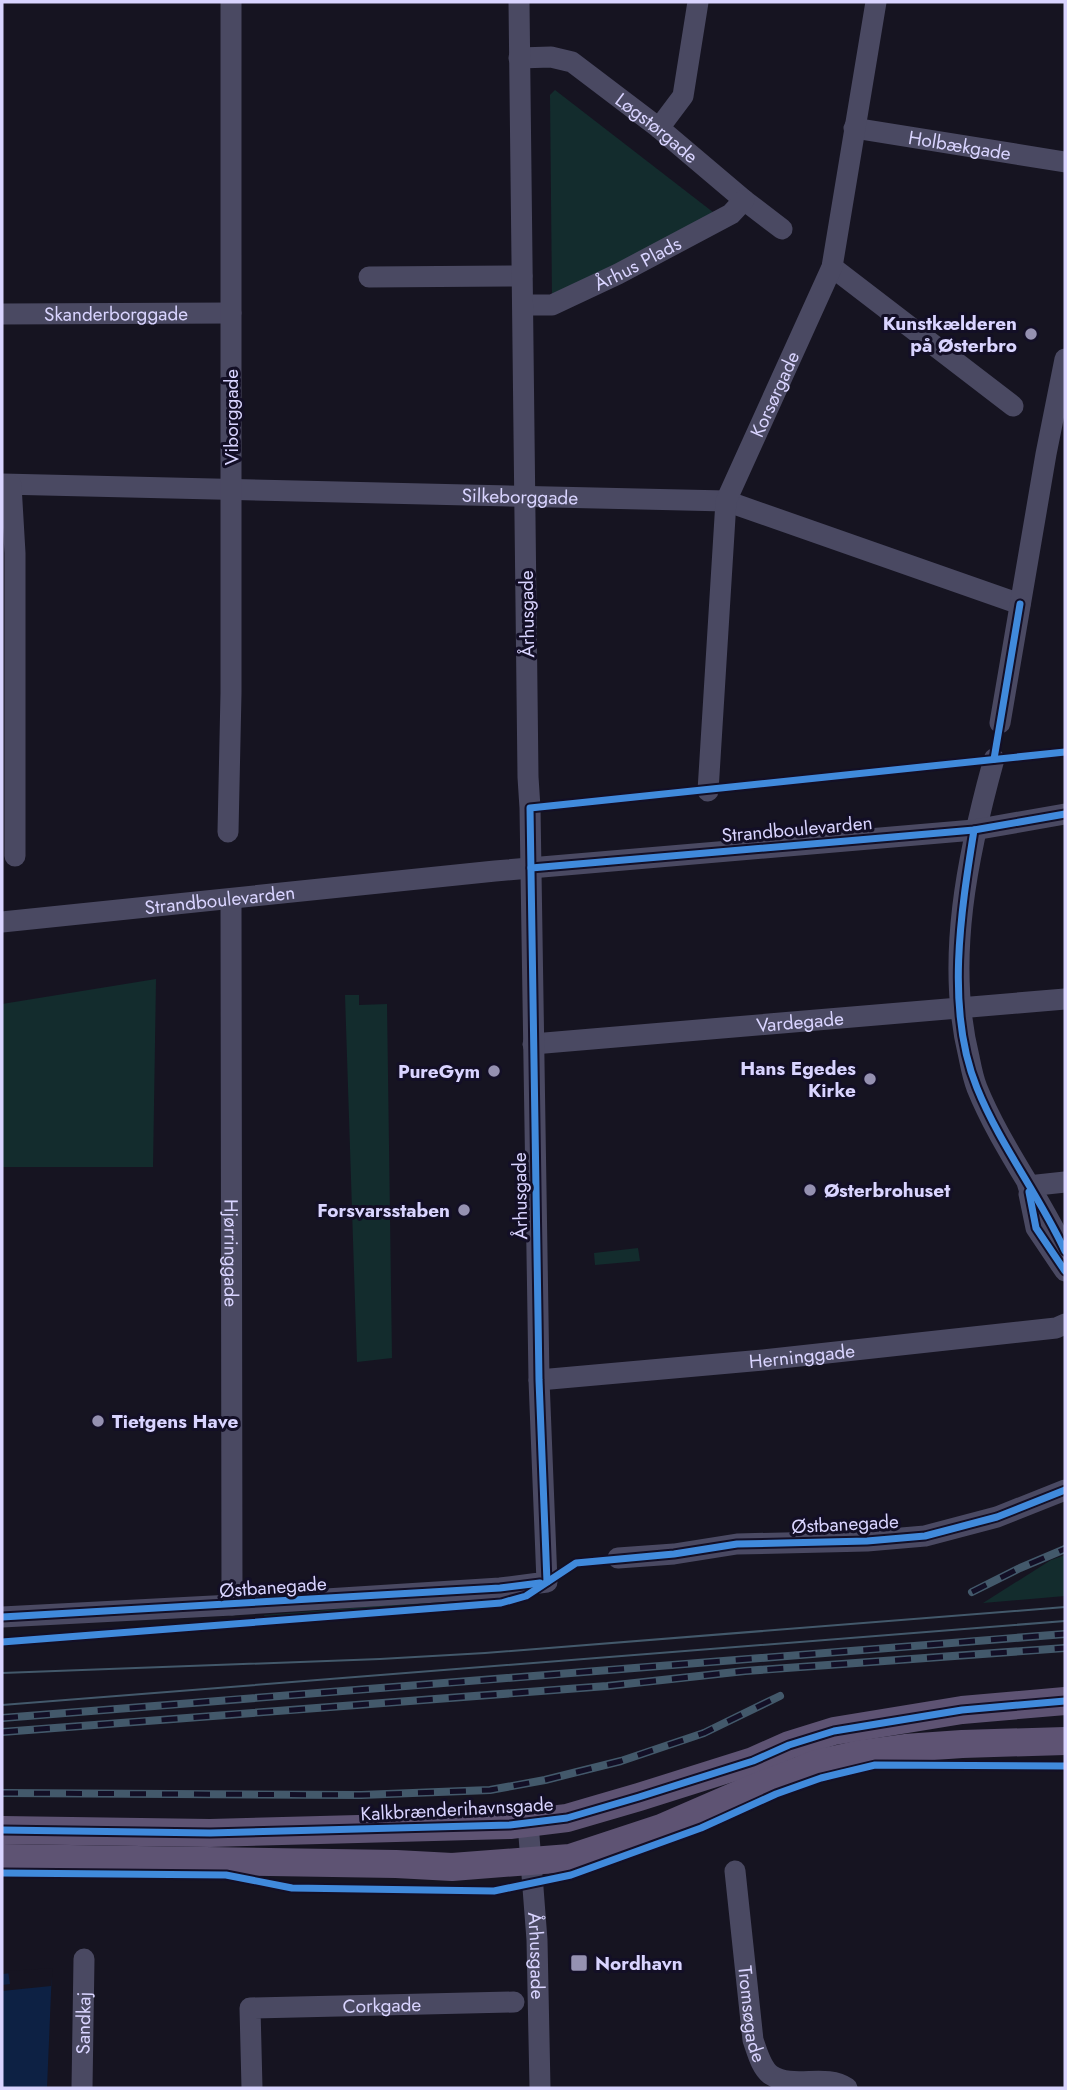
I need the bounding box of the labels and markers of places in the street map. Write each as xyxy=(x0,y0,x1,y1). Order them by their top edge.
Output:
place label: Kunstkælderen på Østerbro xyxy=(883,310,1017,359)
marker: Kunstkælderen på Østerbro xyxy=(1023,326,1039,342)
place label: Hans Egedes Kirke xyxy=(740,1055,856,1104)
place label: PureGym xyxy=(398,1058,480,1085)
marker: PureGym xyxy=(486,1063,502,1079)
marker: Hans Egedes Kirke xyxy=(862,1071,878,1087)
place label: Østerbrohuset xyxy=(824,1177,950,1204)
marker: Østerbrohuset xyxy=(802,1182,818,1198)
place label: Forsvarsstaben xyxy=(317,1197,450,1224)
marker: Forsvarsstaben xyxy=(456,1202,472,1218)
place label: Tietgens Have xyxy=(112,1408,238,1435)
marker: Tietgens Have xyxy=(90,1413,106,1429)
place label: Nordhavn xyxy=(595,1950,683,1977)
marker: Nordhavn xyxy=(569,1953,589,1973)

